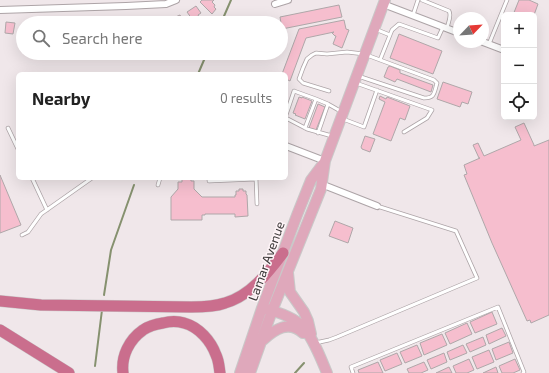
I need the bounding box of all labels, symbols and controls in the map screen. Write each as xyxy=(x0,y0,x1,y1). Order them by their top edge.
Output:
north arrow xyxy=(453,12,489,48)
map controls xyxy=(501,12,537,120)
button: + xyxy=(501,12,537,48)
search box xyxy=(16,16,288,60)
icon: search xyxy=(30,27,52,49)
text: Search here xyxy=(62,29,143,47)
button: − xyxy=(501,48,537,84)
button: locate xyxy=(501,84,537,120)
text: Nearby xyxy=(32,88,90,108)
text: 0 results xyxy=(220,90,272,106)
street label: Lamar Avenue xyxy=(244,219,288,303)

